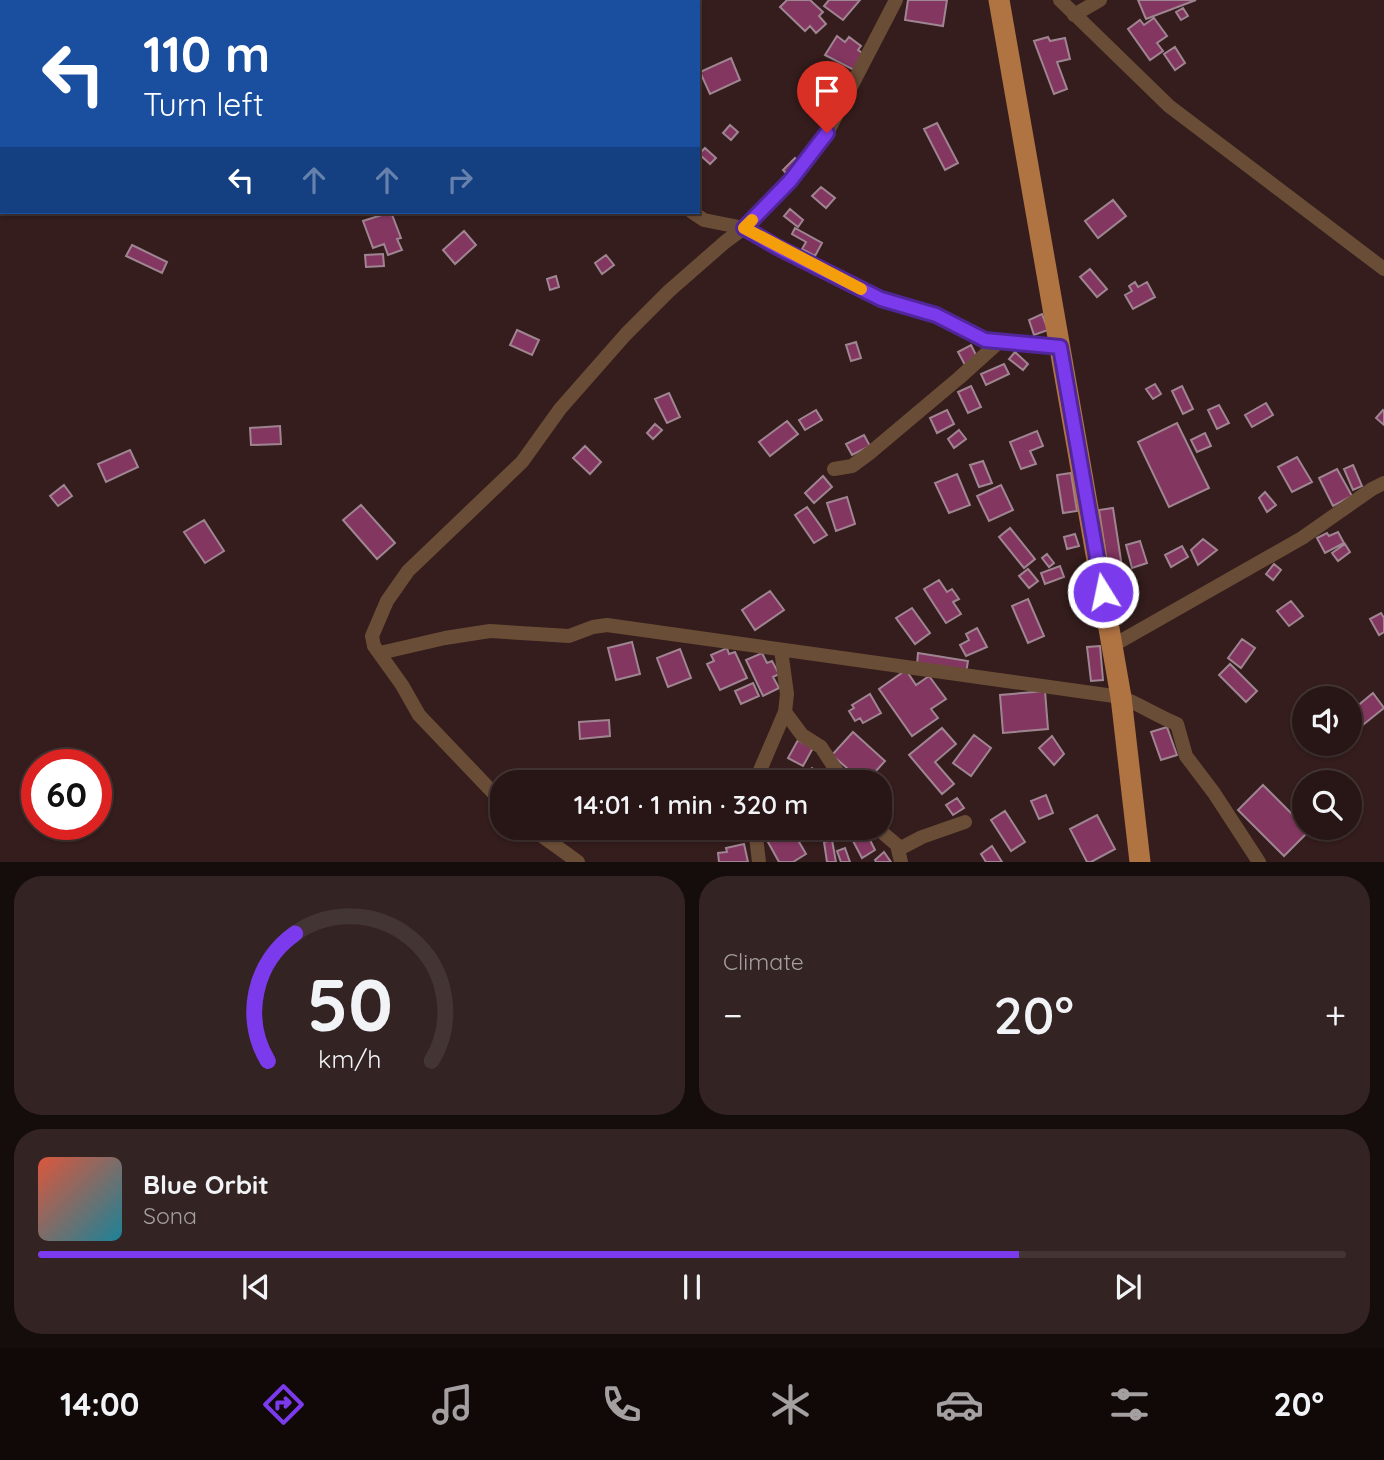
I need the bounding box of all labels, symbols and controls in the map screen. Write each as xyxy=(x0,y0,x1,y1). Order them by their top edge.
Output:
text: 110 m xyxy=(143,23,270,84)
icon: left xyxy=(28,28,119,119)
pin xyxy=(797,61,857,133)
icon: arrive xyxy=(808,72,846,110)
text: Turn left xyxy=(143,84,264,124)
icon: left xyxy=(222,161,260,199)
icon: ahead xyxy=(295,161,333,199)
icon: ahead xyxy=(368,161,406,199)
icon: right xyxy=(441,161,479,199)
position arrow xyxy=(1066,555,1140,629)
map controls xyxy=(1292,686,1362,840)
button: sound xyxy=(1292,686,1362,756)
speed limit sign: 60 xyxy=(21,749,112,840)
button: search xyxy=(1292,770,1362,840)
text: 14:01 · 1 min · 320 m xyxy=(574,788,808,821)
text: Climate xyxy=(723,947,804,976)
text: 50 xyxy=(306,959,393,1050)
text: 20° xyxy=(993,982,1074,1047)
text: − xyxy=(723,991,743,1039)
text: + xyxy=(1325,991,1346,1039)
text: km/h xyxy=(318,1043,381,1074)
text: Blue Orbit xyxy=(143,1168,269,1201)
text: Sona xyxy=(143,1201,197,1230)
icon: previous xyxy=(237,1268,275,1306)
icon: pause xyxy=(673,1268,711,1306)
icon: next xyxy=(1109,1268,1147,1306)
icon: directions xyxy=(259,1380,308,1429)
icon: music xyxy=(428,1380,477,1429)
icon: phone xyxy=(597,1380,646,1429)
icon: climate xyxy=(766,1380,815,1429)
icon: car xyxy=(935,1380,984,1429)
icon: filters xyxy=(1105,1380,1154,1429)
text: 14:00 xyxy=(60,1384,139,1424)
text: 20° xyxy=(1274,1384,1324,1424)

